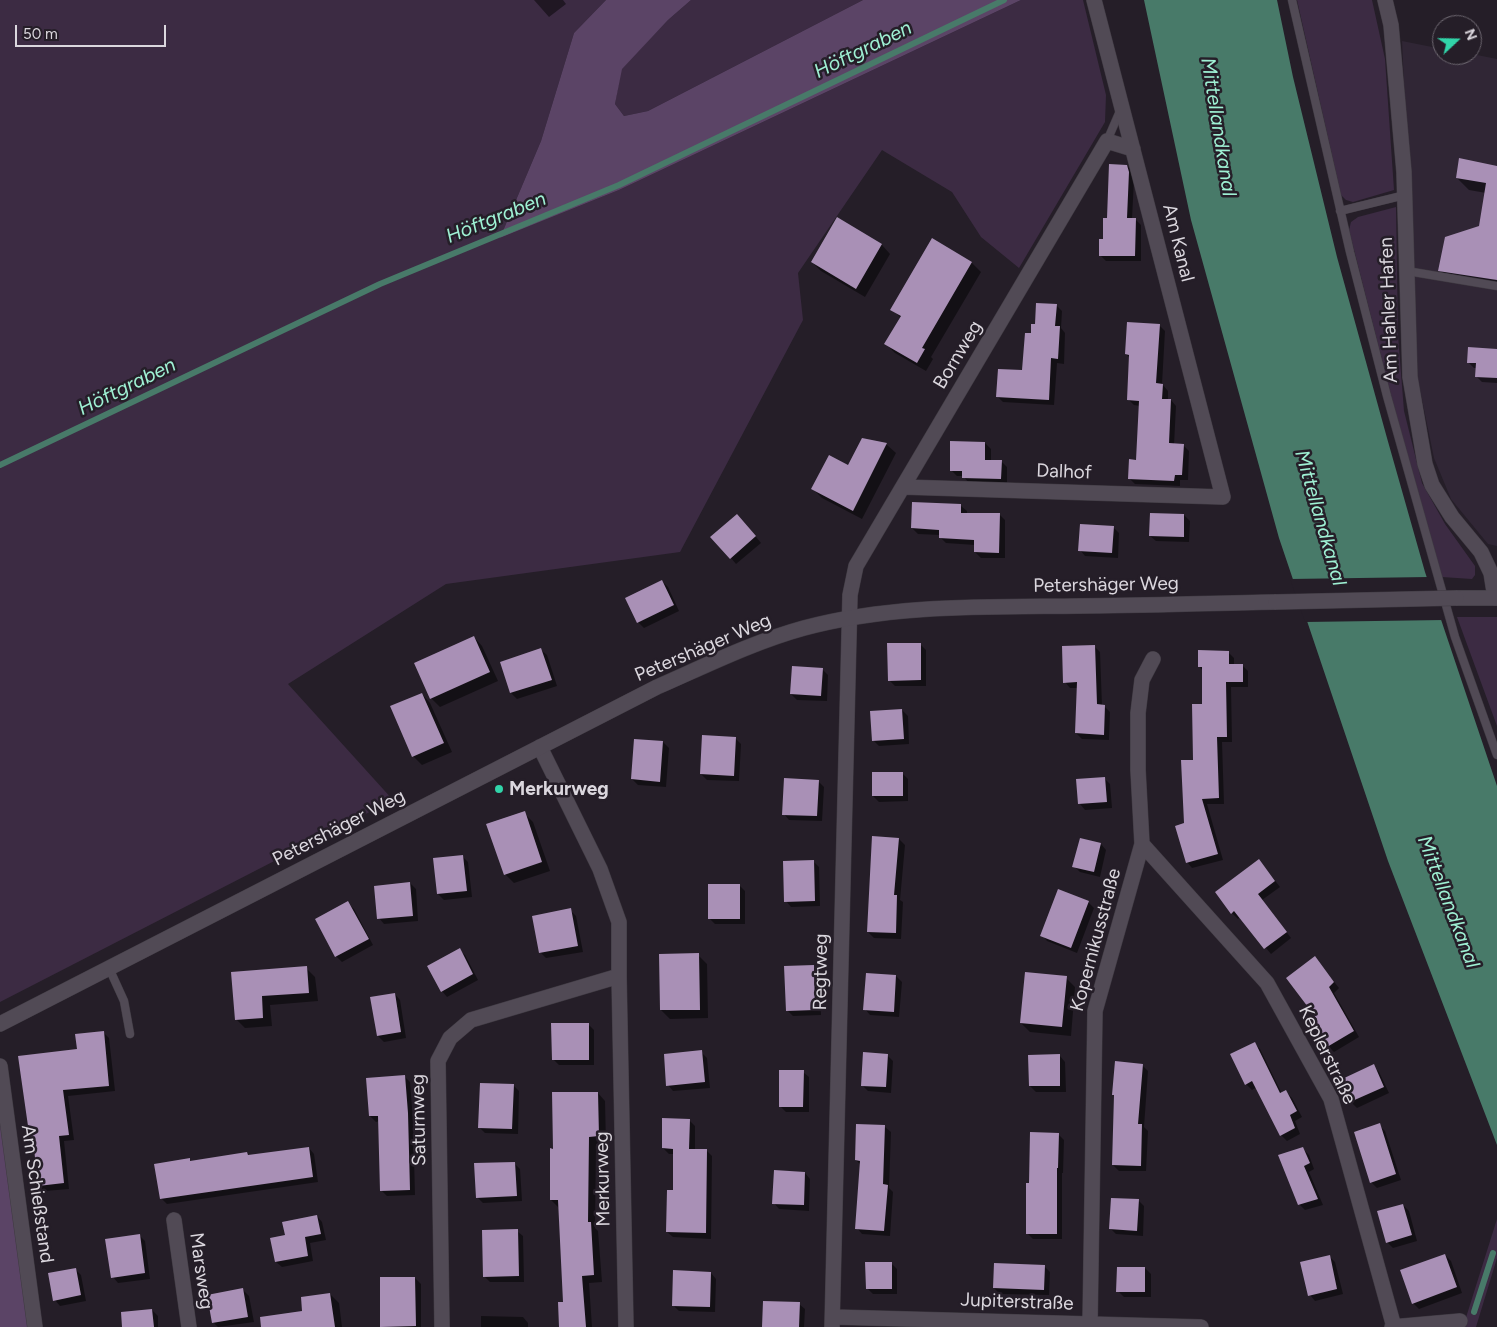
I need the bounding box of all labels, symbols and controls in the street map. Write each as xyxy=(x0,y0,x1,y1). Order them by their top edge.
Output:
scale bar xyxy=(18,15,169,47)
north arrow xyxy=(1432,15,1482,65)
water label: Höftgraben xyxy=(810,16,916,84)
text: 50 m xyxy=(23,25,58,43)
text: N xyxy=(1461,27,1480,43)
water label: Mittellandkanal xyxy=(1195,56,1241,198)
water label: Höftgraben xyxy=(442,187,550,249)
street label: Am Kanal xyxy=(1157,202,1199,284)
street label: Am Hahler Hafen xyxy=(1375,237,1403,383)
street label: Bornweg xyxy=(929,317,987,393)
water label: Höftgraben xyxy=(74,353,180,421)
water label: Mittellandkanal xyxy=(1289,447,1351,589)
street label: Dalhof xyxy=(1036,460,1092,484)
street label: Petershäger Weg xyxy=(1033,572,1179,598)
street label: Petershäger Weg xyxy=(631,609,775,687)
place label: Merkurweg xyxy=(509,778,609,800)
marker: Merkurweg xyxy=(493,783,505,795)
street label: Petershäger Weg xyxy=(269,785,409,871)
water label: Mittellandkanal xyxy=(1412,832,1484,972)
street label: Kopernikusstraße xyxy=(1066,866,1126,1014)
street label: Regtweg xyxy=(809,933,833,1011)
street label: Keplerstraße xyxy=(1293,1002,1361,1108)
street label: Saturnweg xyxy=(407,1074,431,1166)
street label: Am Schießstand xyxy=(16,1123,58,1265)
street label: Merkurweg xyxy=(591,1131,615,1227)
street label: Marsweg xyxy=(184,1231,218,1311)
street label: Jupiterstraße xyxy=(960,1289,1074,1315)

